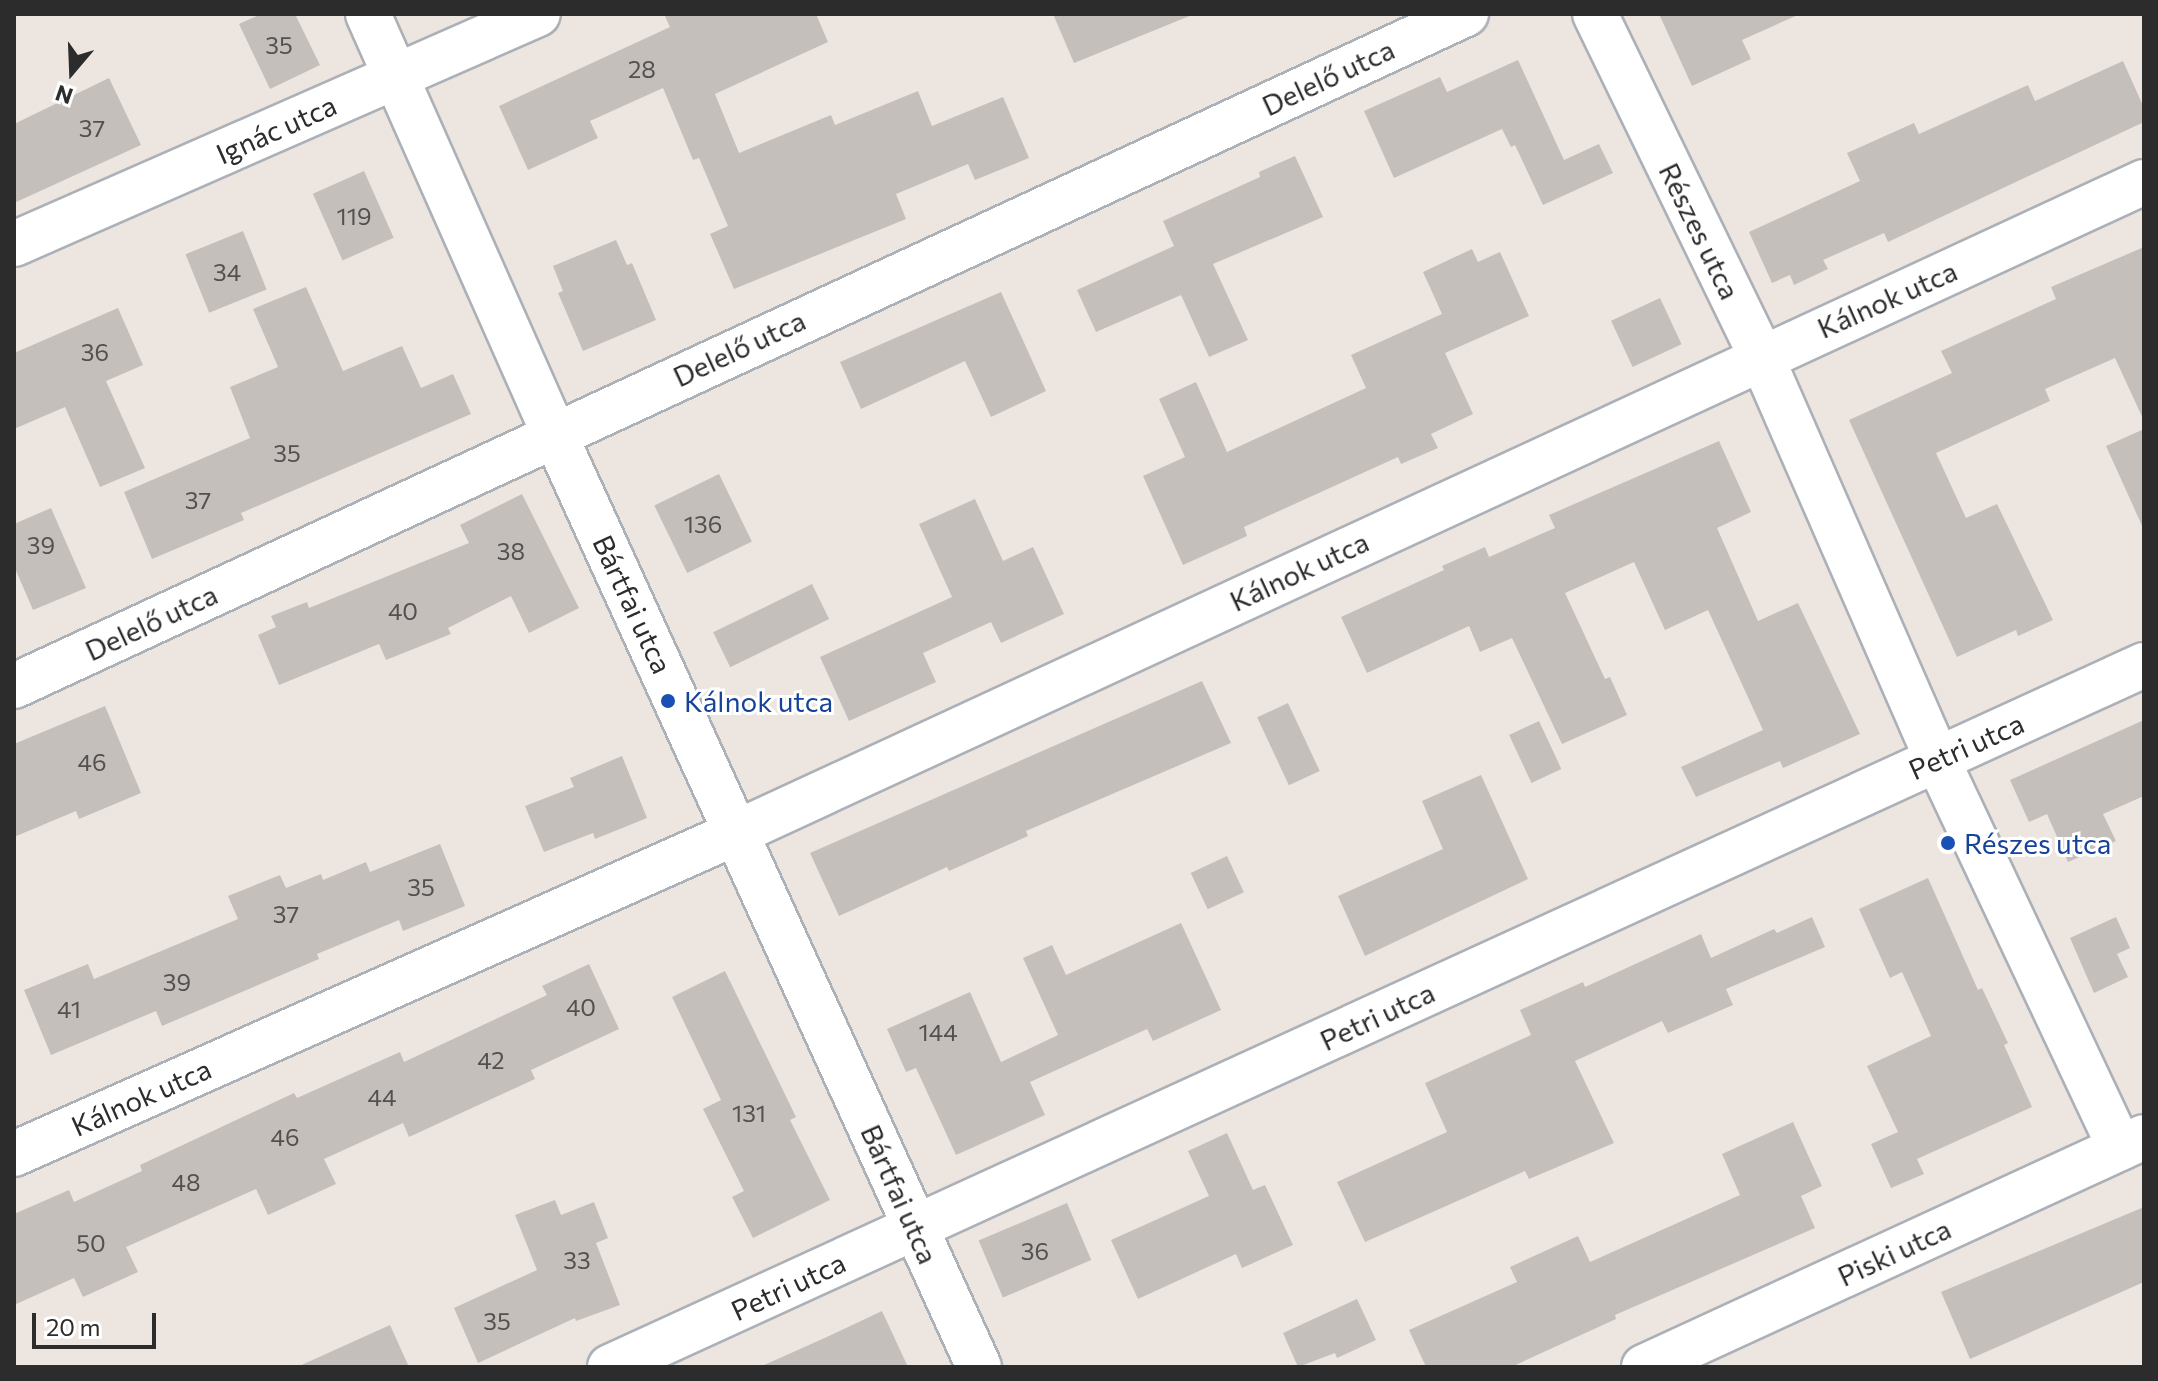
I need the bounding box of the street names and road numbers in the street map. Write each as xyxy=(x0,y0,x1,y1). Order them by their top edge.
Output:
street label: Delelő utca xyxy=(1257,32,1399,122)
street label: Ignác utca xyxy=(211,88,341,170)
street label: Részes utca xyxy=(1653,157,1747,305)
street label: Kálnok utca xyxy=(1812,253,1962,345)
street label: Delelő utca xyxy=(668,303,810,393)
street label: Kálnok utca xyxy=(1224,524,1374,618)
street label: Bártfai utca xyxy=(586,530,680,678)
street label: Delelő utca xyxy=(80,577,222,667)
street label: Petri utca xyxy=(1903,706,2029,786)
street label: Petri utca xyxy=(1314,975,1440,1057)
street label: Kálnok utca xyxy=(66,1051,216,1143)
street label: Bártfai utca xyxy=(854,1119,946,1269)
street label: Piski utca xyxy=(1832,1211,1956,1293)
street label: Petri utca xyxy=(725,1245,851,1327)

